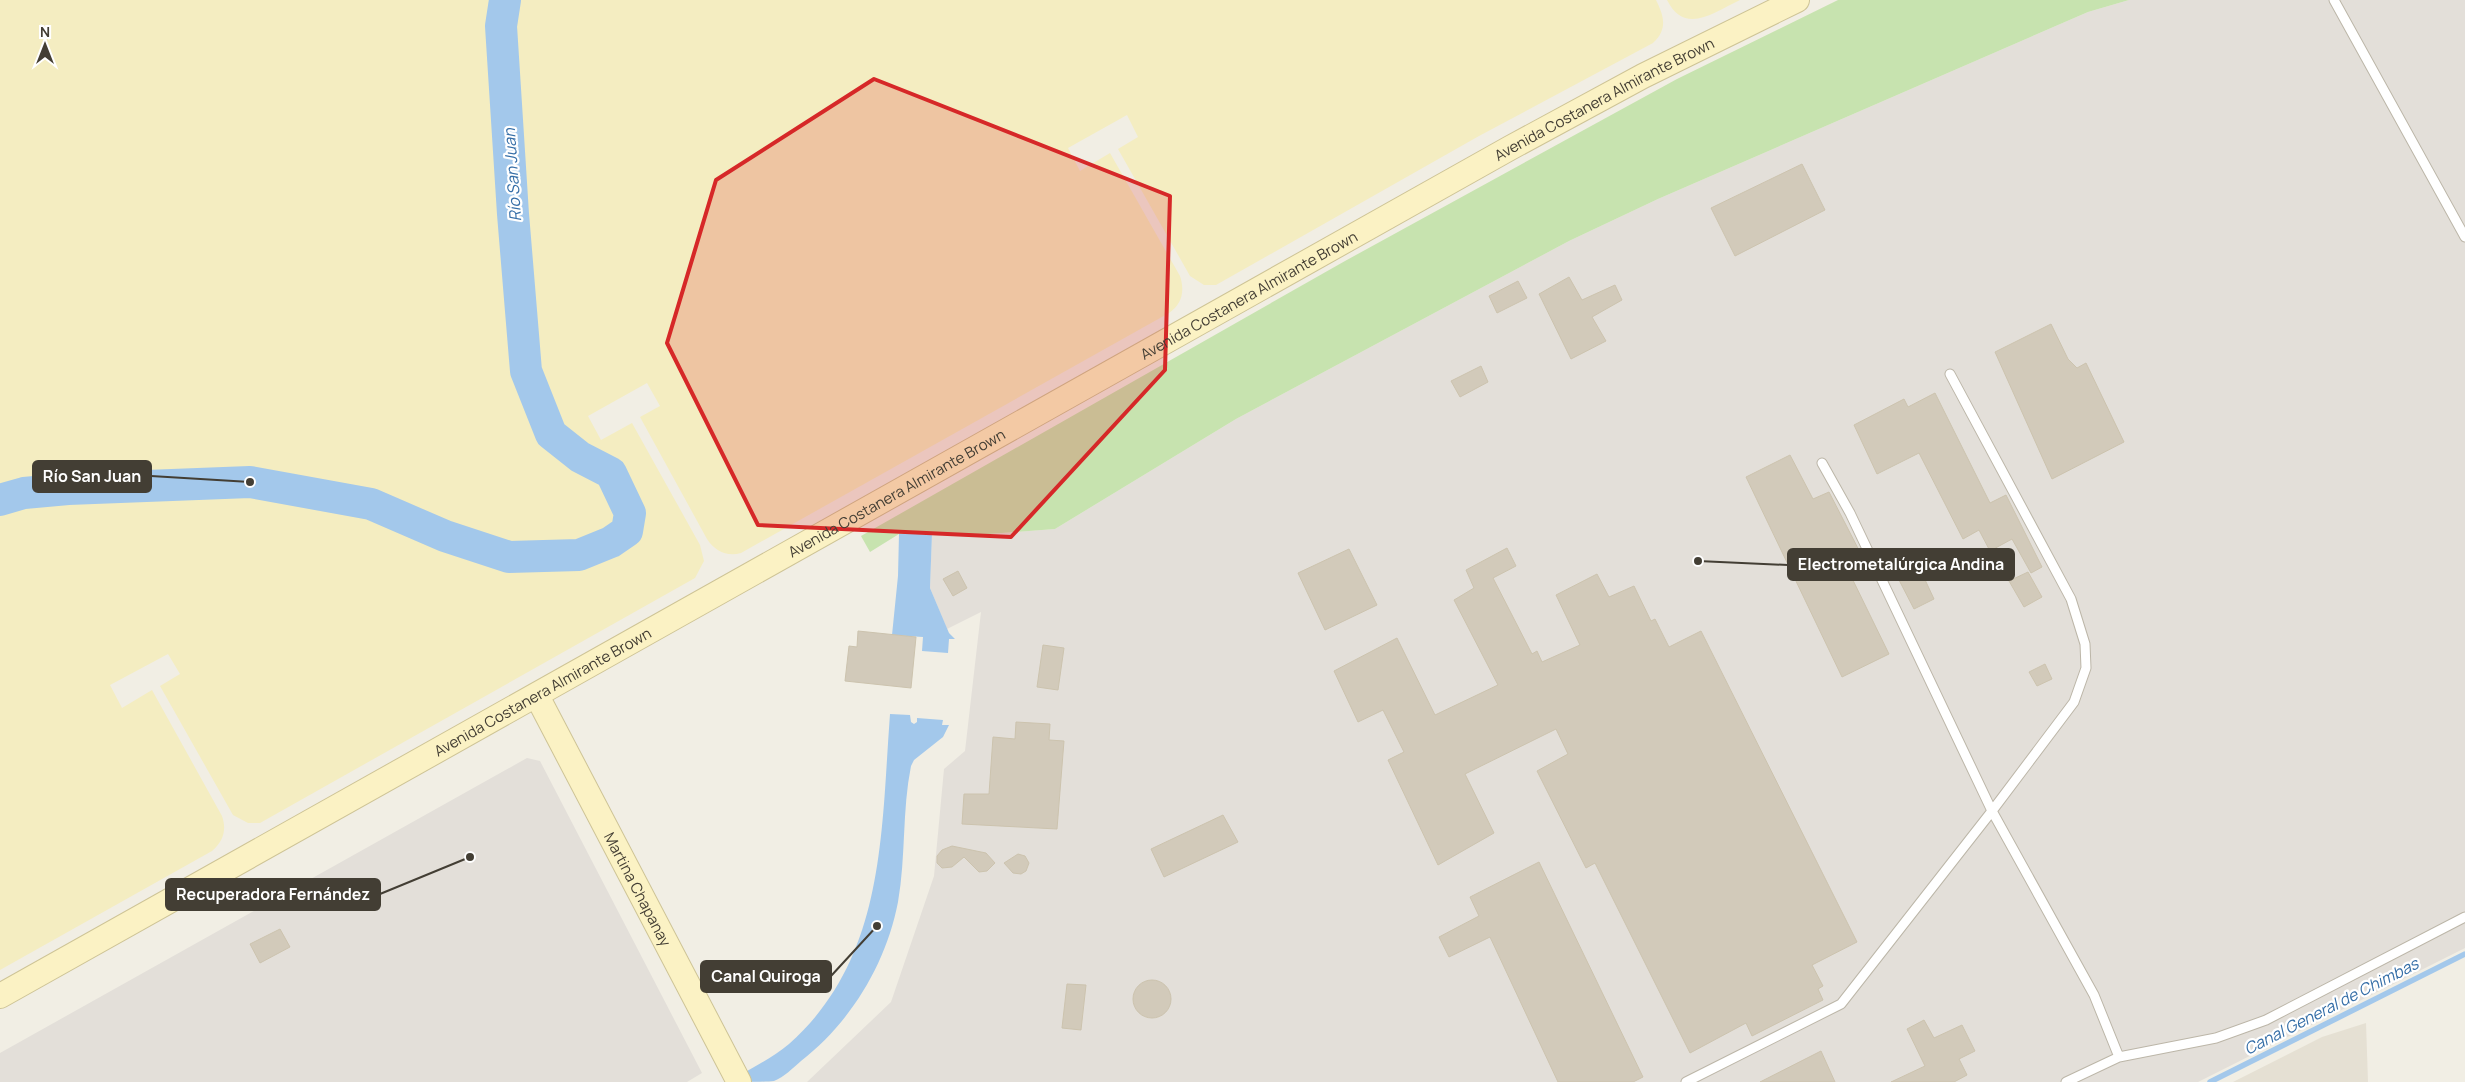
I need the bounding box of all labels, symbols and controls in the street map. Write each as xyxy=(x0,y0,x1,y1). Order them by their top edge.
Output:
north arrow xyxy=(20,20,70,70)
text: N xyxy=(40,22,50,41)
street label: Avenida Costanera Almirante Brown xyxy=(1490,32,1718,165)
water label: Río San Juan xyxy=(498,127,526,222)
street label: Avenida Costanera Almirante Brown xyxy=(1136,225,1361,364)
street label: Avenida Costanera Almirante Brown xyxy=(784,423,1009,562)
callout: Río San Juan xyxy=(33,461,151,492)
text: Río San Juan xyxy=(43,465,141,487)
callout: Electrometalúrgica Andina xyxy=(1788,549,2014,580)
text: Electrometalúrgica Andina xyxy=(1798,553,2004,575)
street label: Avenida Costanera Almirante Brown xyxy=(430,622,655,761)
street label: Martina Chapanay xyxy=(600,828,677,950)
callout: Recuperadora Fernández xyxy=(166,879,380,910)
text: Recuperadora Fernández xyxy=(176,883,370,905)
water label: Canal General de Chimbas xyxy=(2240,952,2423,1060)
callout: Canal Quiroga xyxy=(701,961,831,992)
text: Canal Quiroga xyxy=(711,965,821,987)

